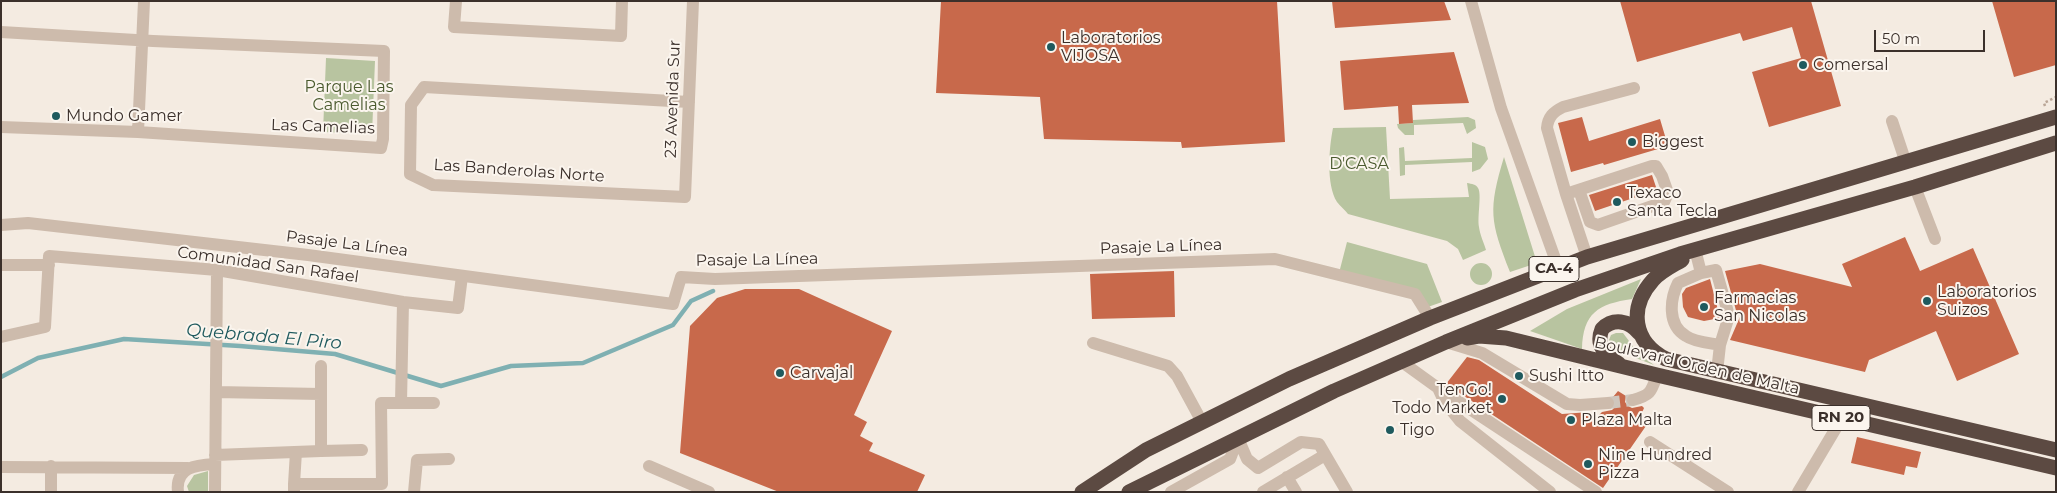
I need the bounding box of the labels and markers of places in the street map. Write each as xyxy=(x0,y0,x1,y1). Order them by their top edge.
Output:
place label: Laboratorios VIJOSA xyxy=(1061,28,1161,66)
marker: Laboratorios VIJOSA xyxy=(1045,41,1057,53)
place label: Comersal xyxy=(1813,55,1889,75)
marker: Comersal xyxy=(1797,59,1809,71)
place label: Mundo Gamer xyxy=(66,106,183,126)
marker: Mundo Gamer xyxy=(50,110,62,122)
place label: Biggest xyxy=(1642,132,1704,152)
marker: Biggest xyxy=(1626,136,1638,148)
place label: Texaco Santa Tecla xyxy=(1627,183,1718,221)
marker: Texaco Santa Tecla xyxy=(1611,196,1623,208)
place label: Laboratorios Suizos xyxy=(1937,282,2037,320)
place label: Farmacias San Nicolas xyxy=(1714,288,1806,326)
marker: Laboratorios Suizos xyxy=(1921,295,1933,307)
marker: Farmacias San Nicolas xyxy=(1698,301,1710,313)
place label: Carvajal xyxy=(790,363,853,383)
place label: Sushi Itto xyxy=(1529,366,1604,386)
marker: Carvajal xyxy=(774,367,786,379)
marker: Sushi Itto xyxy=(1513,370,1525,382)
place label: TenGo! Todo Market xyxy=(1392,380,1492,418)
marker: TenGo! Todo Market xyxy=(1496,393,1508,405)
place label: Plaza Malta xyxy=(1581,410,1673,430)
marker: Plaza Malta xyxy=(1565,414,1577,426)
place label: Tigo xyxy=(1400,420,1434,440)
marker: Tigo xyxy=(1384,424,1396,436)
place label: Nine Hundred Pizza xyxy=(1598,445,1712,483)
marker: Nine Hundred Pizza xyxy=(1582,458,1594,470)

